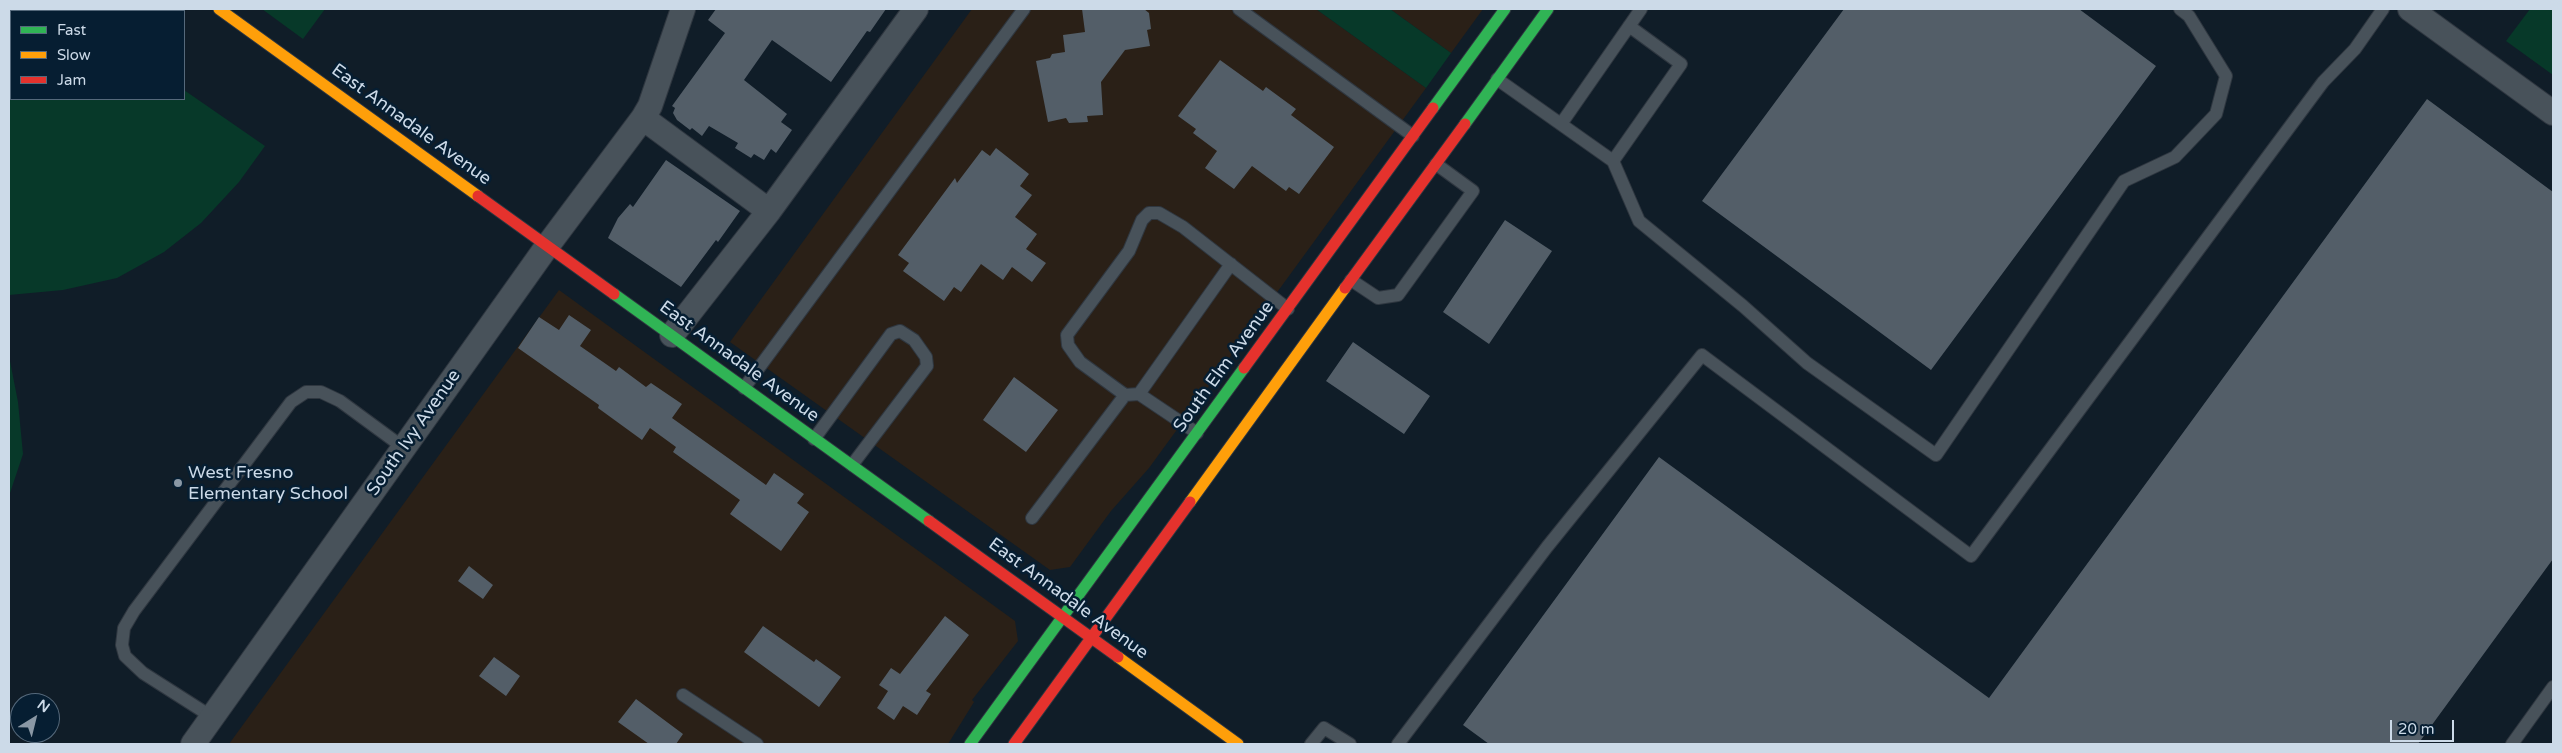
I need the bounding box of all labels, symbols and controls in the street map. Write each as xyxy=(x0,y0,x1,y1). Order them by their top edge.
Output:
legend xyxy=(10,10,185,100)
text: Fast xyxy=(57,21,86,39)
text: Slow xyxy=(57,46,91,64)
street label: East Annadale Avenue xyxy=(327,60,495,190)
text: Jam xyxy=(57,71,86,89)
street label: East Annadale Avenue xyxy=(655,297,823,427)
street label: South Elm Avenue xyxy=(1169,297,1279,437)
street label: South Ivy Avenue xyxy=(362,366,466,500)
place label: West Fresno Elementary School xyxy=(188,462,348,504)
marker: West Fresno Elementary School xyxy=(172,477,184,489)
street label: East Annadale Avenue xyxy=(984,534,1152,664)
north arrow xyxy=(10,693,60,743)
text: N xyxy=(34,696,53,716)
scale bar xyxy=(2392,710,2456,742)
text: 20 m xyxy=(2398,720,2435,738)

